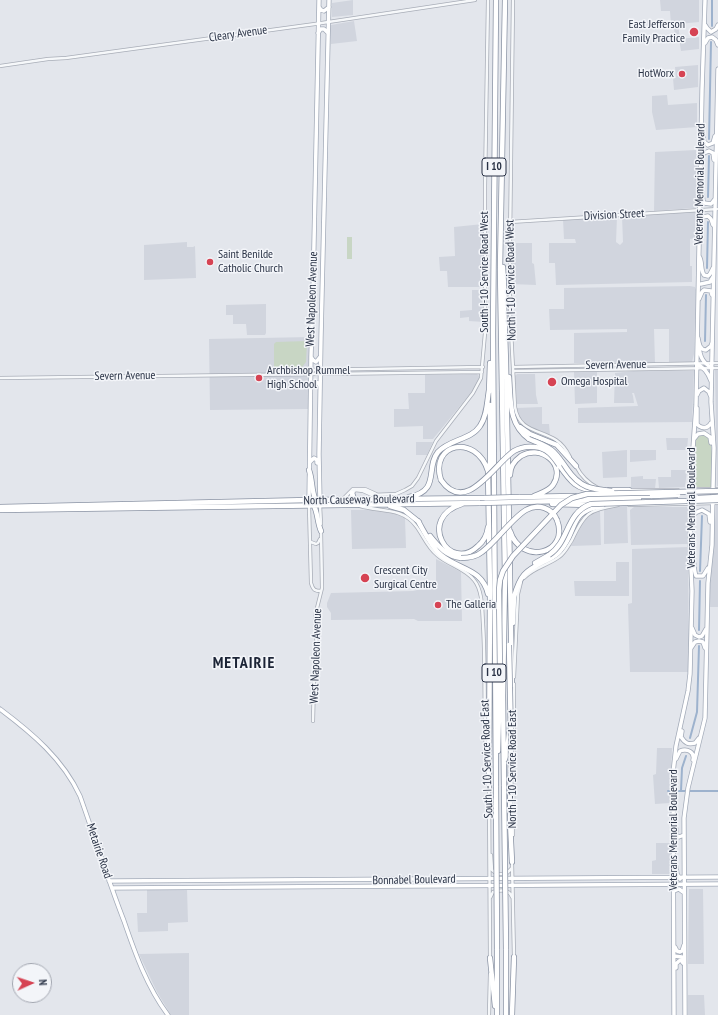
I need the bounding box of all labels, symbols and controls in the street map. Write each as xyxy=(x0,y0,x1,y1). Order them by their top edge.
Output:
place label: East Jefferson Family Practice xyxy=(623,18,685,46)
street label: Cleary Avenue xyxy=(208,23,268,45)
marker: East Jefferson Family Practice xyxy=(688,26,700,38)
place label: HotWorx xyxy=(638,67,674,81)
marker: HotWorx xyxy=(677,69,687,79)
street label: Veterans Memorial Boulevard xyxy=(692,123,708,245)
road number: I 10 xyxy=(482,158,506,176)
street label: Division Street xyxy=(583,206,645,224)
street label: South I-10 Service Road West xyxy=(478,211,492,333)
street label: North I-10 Service Road West xyxy=(503,219,519,341)
place label: Saint Benilde Catholic Church xyxy=(218,248,283,276)
street label: West Napoleon Avenue xyxy=(303,251,321,347)
marker: Saint Benilde Catholic Church xyxy=(205,257,215,267)
street label: Severn Avenue xyxy=(585,357,647,373)
place label: Archbishop Rummel High School xyxy=(267,364,350,392)
street label: Severn Avenue xyxy=(94,368,156,384)
marker: Archbishop Rummel High School xyxy=(254,373,264,383)
place label: Omega Hospital xyxy=(561,375,627,389)
marker: Omega Hospital xyxy=(546,376,558,388)
street label: Veterans Memorial Boulevard xyxy=(685,447,699,569)
street label: North Causeway Boulevard xyxy=(303,492,415,508)
place label: Crescent City Surgical Centre xyxy=(374,564,437,592)
marker: Crescent City Surgical Centre xyxy=(359,572,371,584)
place label: The Galleria xyxy=(446,598,496,612)
marker: The Galleria xyxy=(433,600,443,610)
street label: West Napoleon Avenue xyxy=(307,608,325,704)
district label: METAIRIE xyxy=(213,653,275,673)
road number: I 10 xyxy=(482,664,506,682)
street label: South I-10 Service Road East xyxy=(478,699,496,819)
street label: North I-10 Service Road East xyxy=(506,710,520,828)
street label: Veterans Memorial Boulevard xyxy=(667,769,681,891)
street label: Metairie Road xyxy=(83,822,115,880)
street label: Bonnabel Boulevard xyxy=(372,872,456,888)
north arrow xyxy=(12,963,52,1003)
text: N xyxy=(36,979,50,986)

